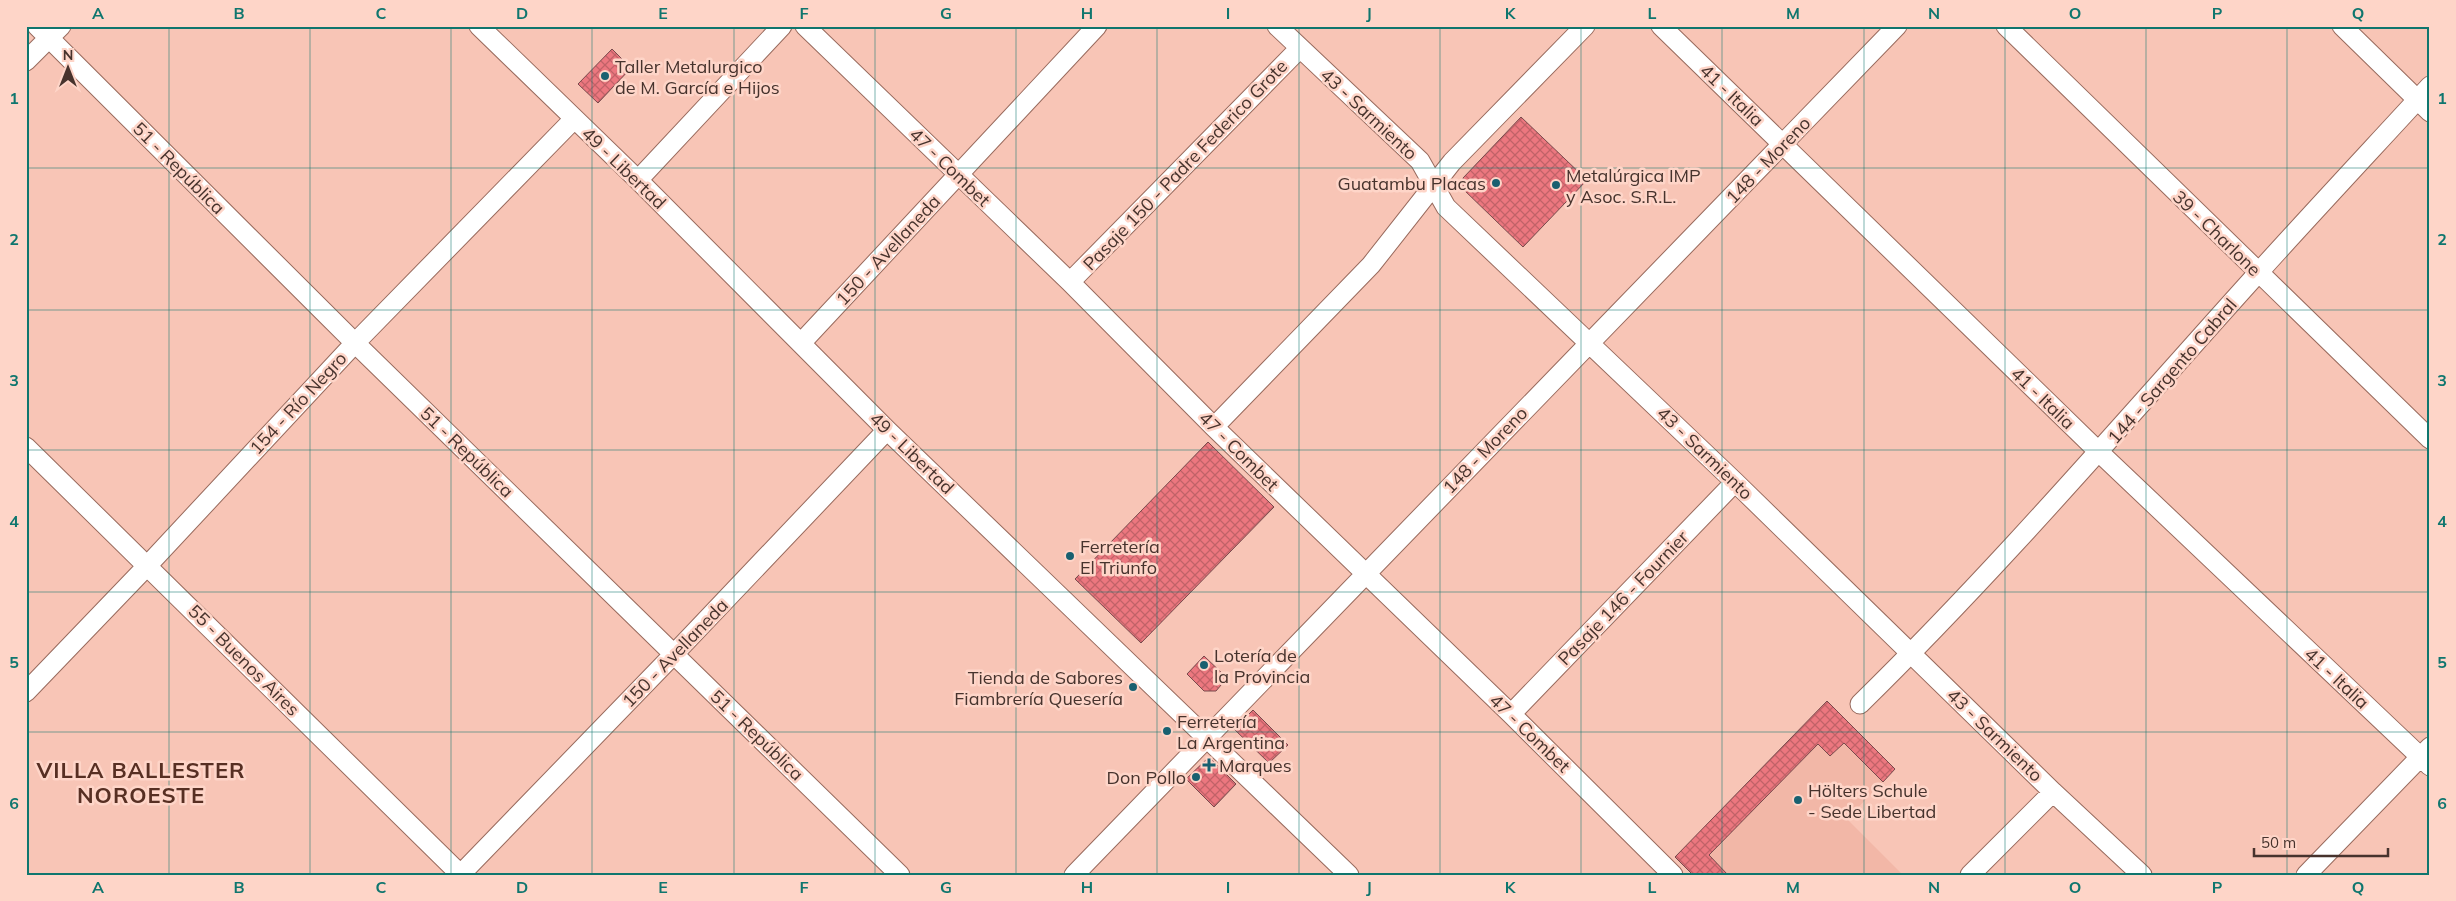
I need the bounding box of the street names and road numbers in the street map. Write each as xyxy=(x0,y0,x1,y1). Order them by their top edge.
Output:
street label: Pasaje 150 - Padre Federico Grote xyxy=(1078,55,1292,275)
street label: 41 - Italia xyxy=(1695,59,1769,131)
street label: 43 - Sarmiento xyxy=(1316,63,1422,165)
street label: 148 - Moreno xyxy=(1721,112,1815,208)
street label: 51 - República xyxy=(128,117,230,219)
street label: 49 - Libertad xyxy=(577,122,671,214)
street label: 47 - Combet xyxy=(905,123,995,211)
street label: 39 - Charlone xyxy=(2168,185,2266,281)
street label: 150 - Avellaneda xyxy=(831,190,945,310)
street label: 144 - Sargento Cabral xyxy=(2102,293,2242,449)
street label: 154 - Río Negro xyxy=(245,347,351,459)
street label: 41 - Italia xyxy=(2006,362,2080,434)
street label: 51 - República xyxy=(416,402,518,502)
street label: 148 - Moreno xyxy=(1438,402,1532,498)
street label: 43 - Sarmiento xyxy=(1652,402,1758,504)
street label: 47 - Combet xyxy=(1194,406,1284,496)
street label: 49 - Libertad xyxy=(865,407,959,499)
street label: Pasaje 146 - Fournier xyxy=(1553,526,1693,670)
street label: 150 - Avellaneda xyxy=(617,594,733,712)
street label: 55 - Buenos Aires xyxy=(183,599,305,721)
street label: 41 - Italia xyxy=(2300,642,2374,714)
street label: 43 - Sarmiento xyxy=(1942,684,2048,786)
street label: 51 - República xyxy=(706,685,808,785)
street label: 47 - Combet xyxy=(1485,689,1575,777)

